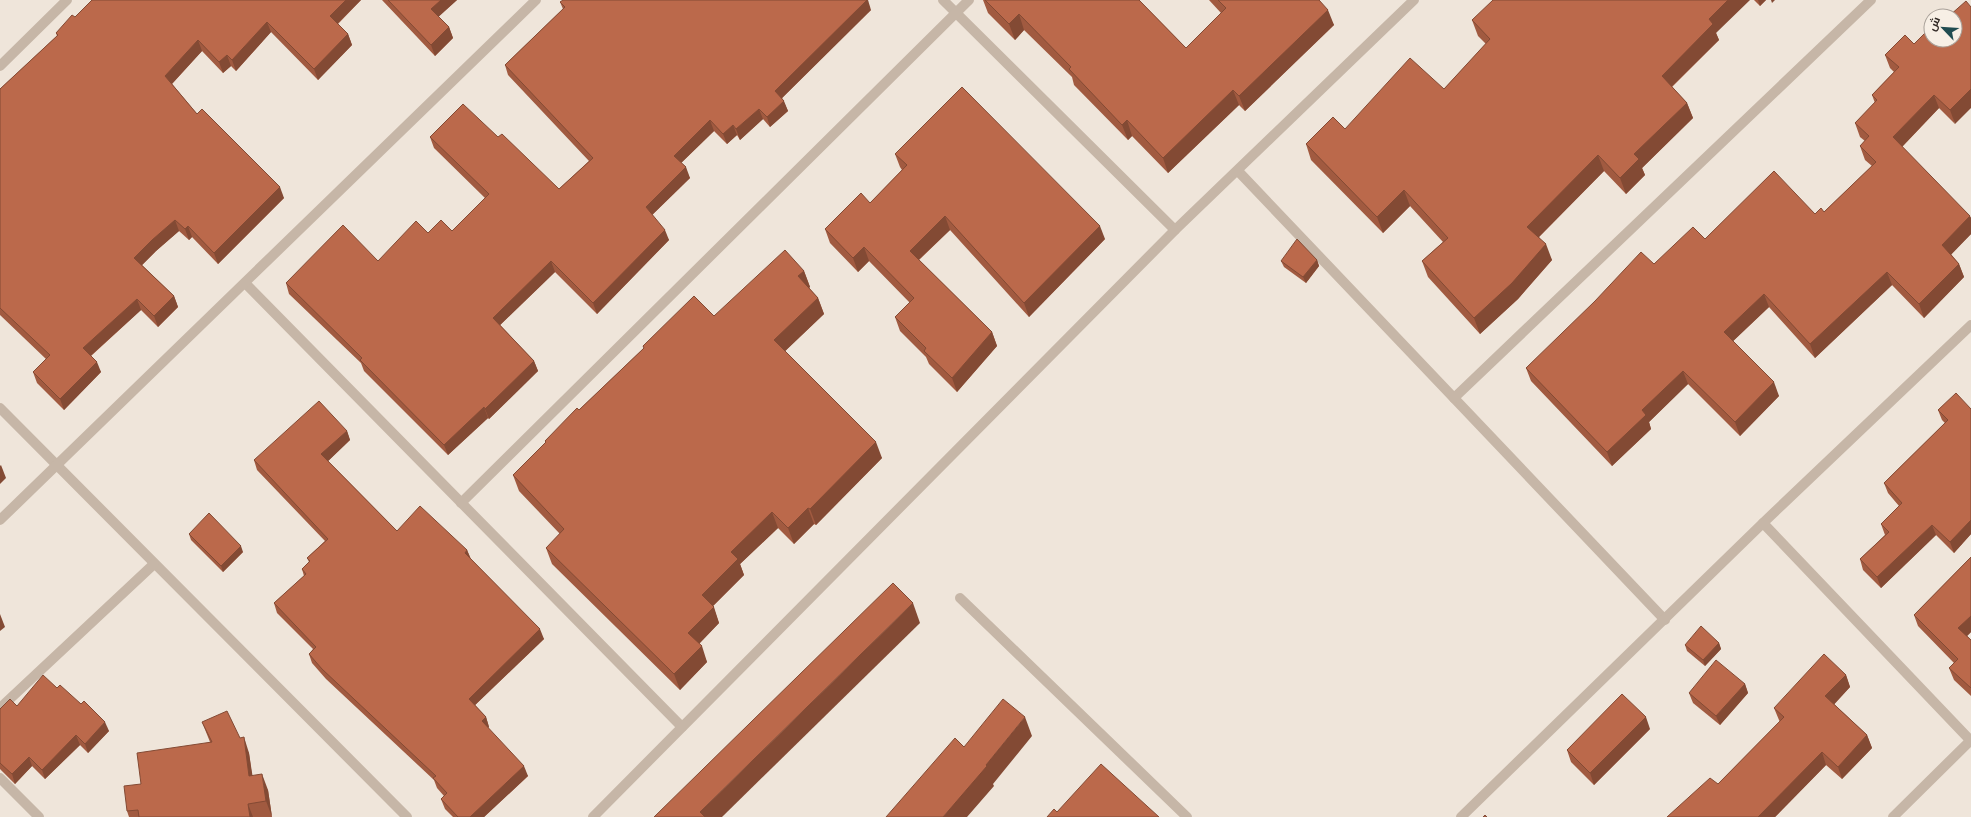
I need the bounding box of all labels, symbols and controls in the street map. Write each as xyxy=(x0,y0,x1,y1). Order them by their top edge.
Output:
north arrow xyxy=(1923,8,1963,48)
text: ش xyxy=(1924,14,1944,34)

